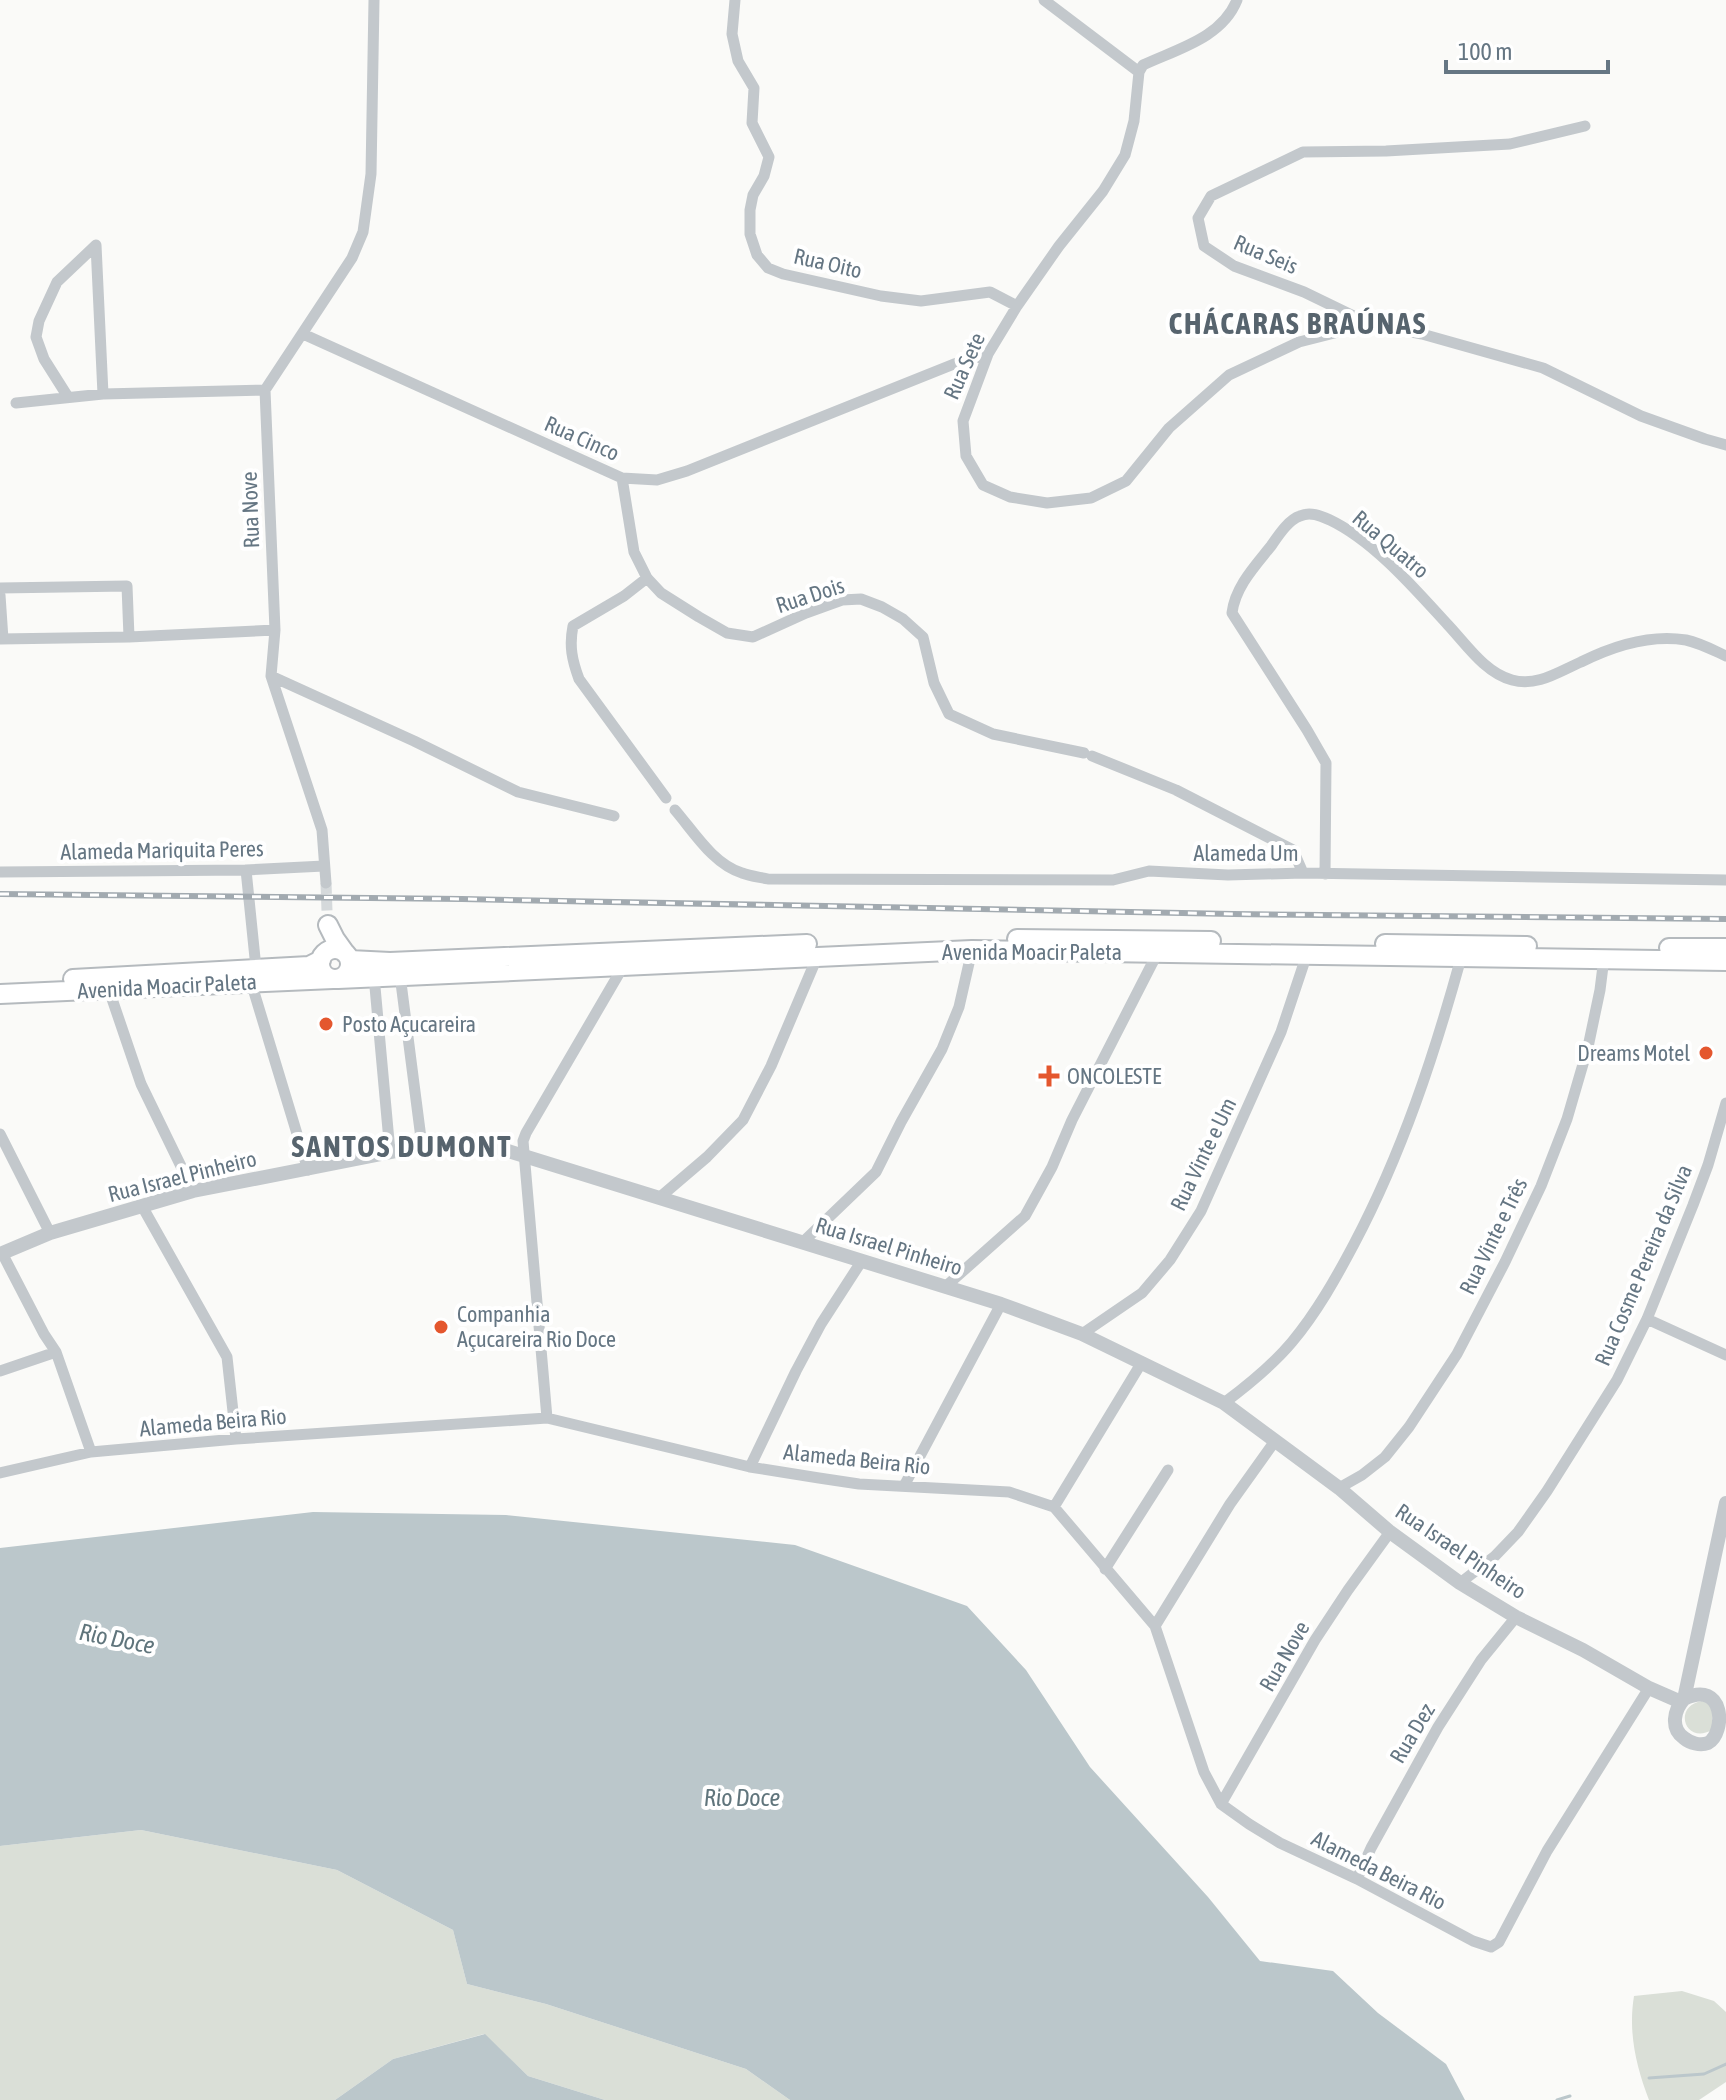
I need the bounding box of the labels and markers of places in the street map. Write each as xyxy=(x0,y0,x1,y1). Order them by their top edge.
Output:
place label: Posto Açucareira xyxy=(342,1011,476,1037)
marker: Posto Açucareira xyxy=(317,1015,335,1033)
place label: Dreams Motel xyxy=(1577,1040,1690,1066)
marker: Dreams Motel xyxy=(1697,1044,1715,1062)
place label: ONCOLESTE xyxy=(1067,1063,1162,1089)
marker: ONCOLESTE xyxy=(1038,1065,1060,1087)
place label: Companhia Açucareira Rio Doce xyxy=(457,1301,616,1352)
marker: Companhia Açucareira Rio Doce xyxy=(432,1318,450,1336)

